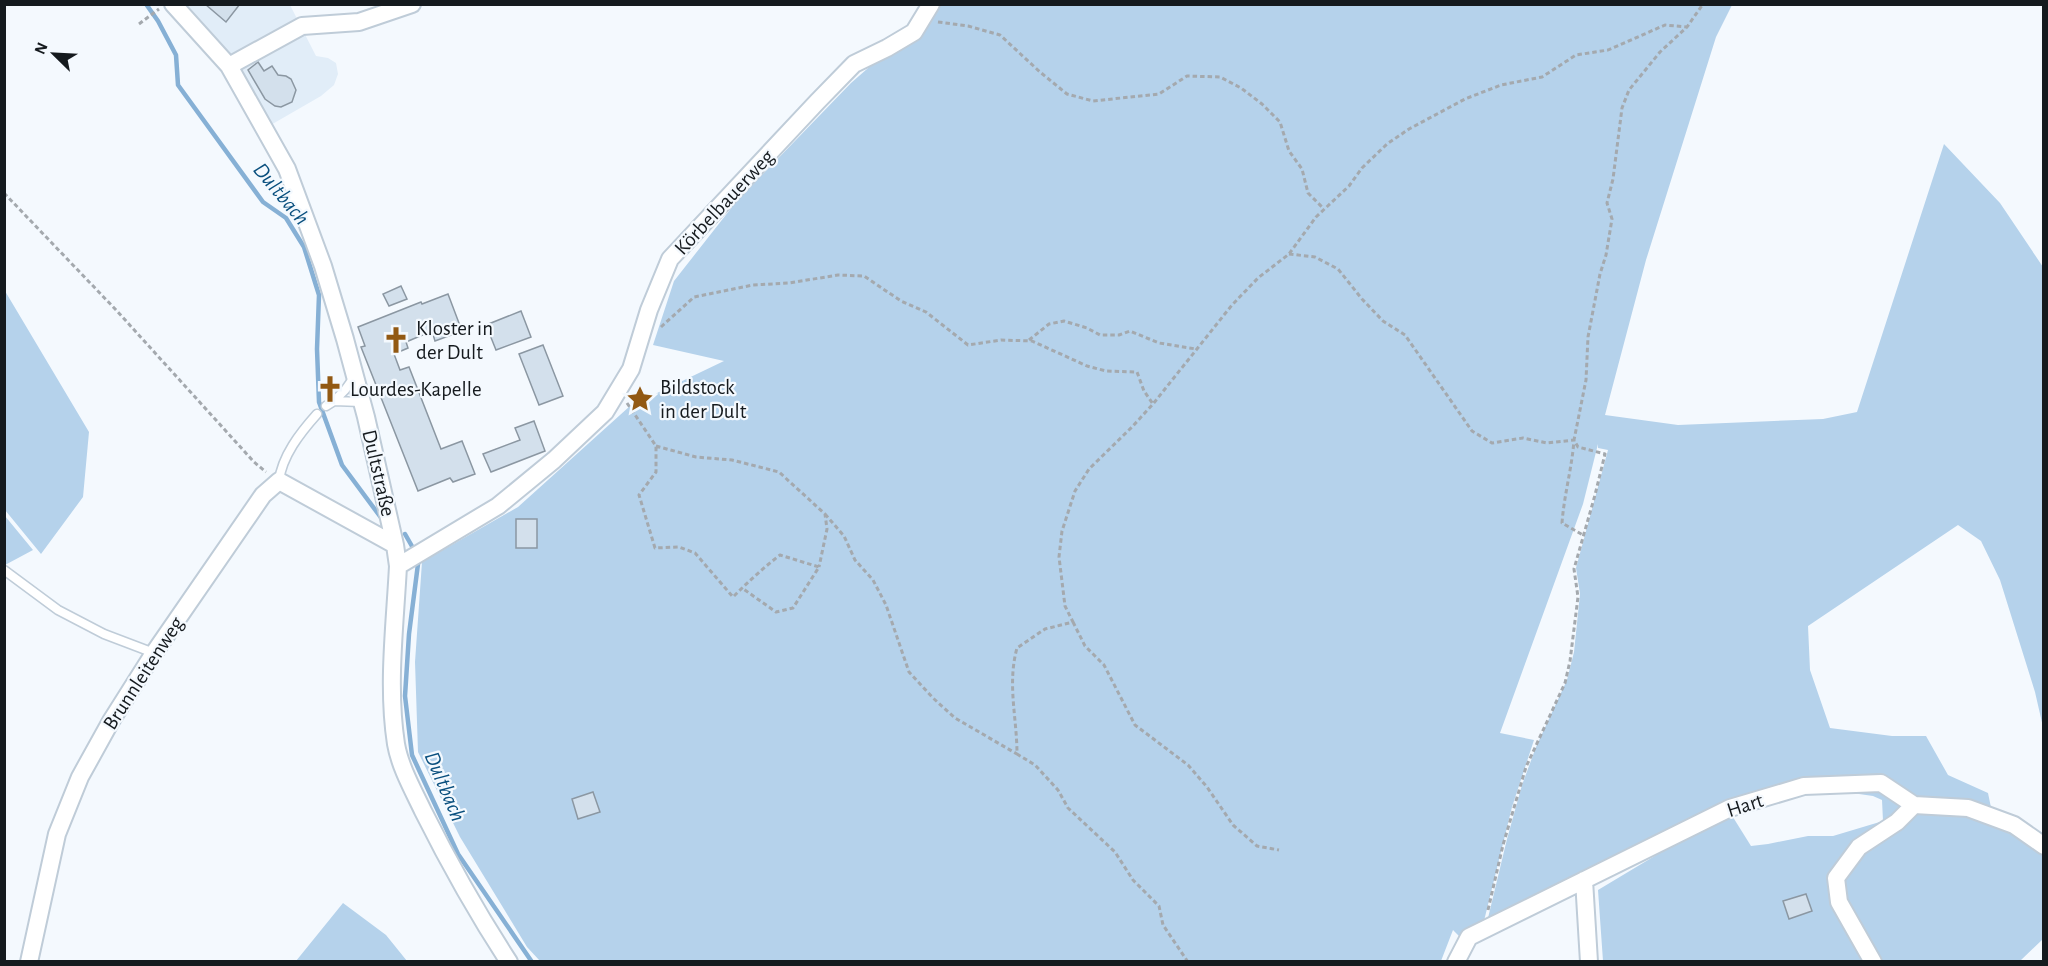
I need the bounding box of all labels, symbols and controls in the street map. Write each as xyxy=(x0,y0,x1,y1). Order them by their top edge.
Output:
north arrow xyxy=(24,24,84,84)
text: N xyxy=(32,40,51,57)
street label: Körbelbauerweg xyxy=(671,145,779,259)
water label: Dultbach xyxy=(249,158,313,229)
place label: Kloster in der Dult xyxy=(416,318,493,363)
church icon: Kloster in der Dult xyxy=(381,325,411,355)
church icon: Lourdes-Kapelle xyxy=(315,374,345,404)
place label: Bildstock in der Dult xyxy=(660,377,747,422)
place label: Lourdes-Kapelle xyxy=(350,379,482,400)
place icon: Bildstock in der Dult xyxy=(625,384,655,414)
street label: Dultstraße xyxy=(358,428,399,518)
street label: Brunnleitenweg xyxy=(99,612,188,733)
water label: Dultbach xyxy=(421,748,470,825)
street label: Hart xyxy=(1724,790,1766,821)

